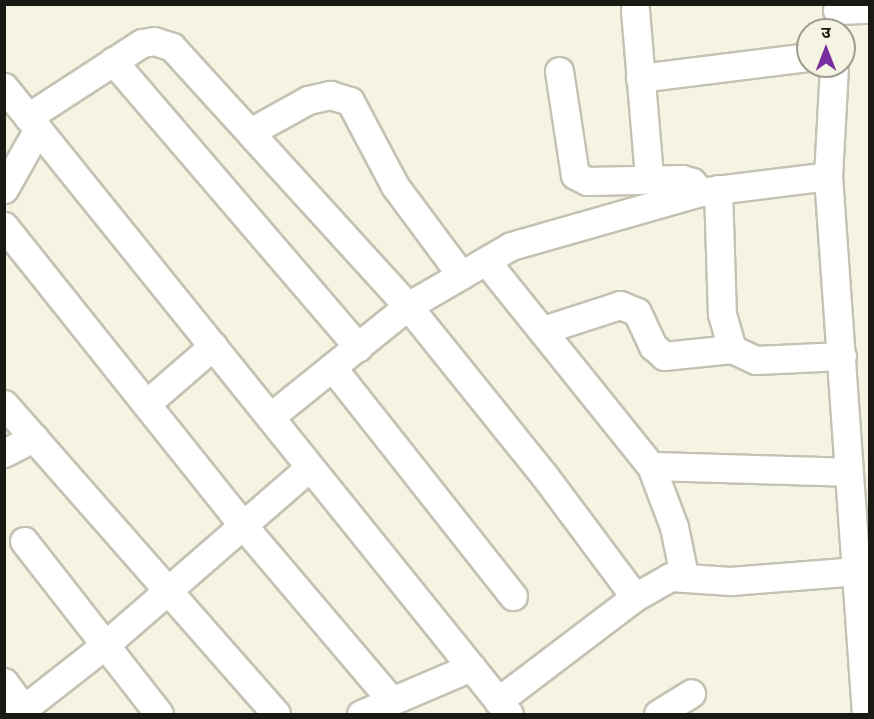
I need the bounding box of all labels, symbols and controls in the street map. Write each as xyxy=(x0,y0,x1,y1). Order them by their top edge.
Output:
north arrow xyxy=(796,18,856,78)
text: उ xyxy=(821,22,831,41)

